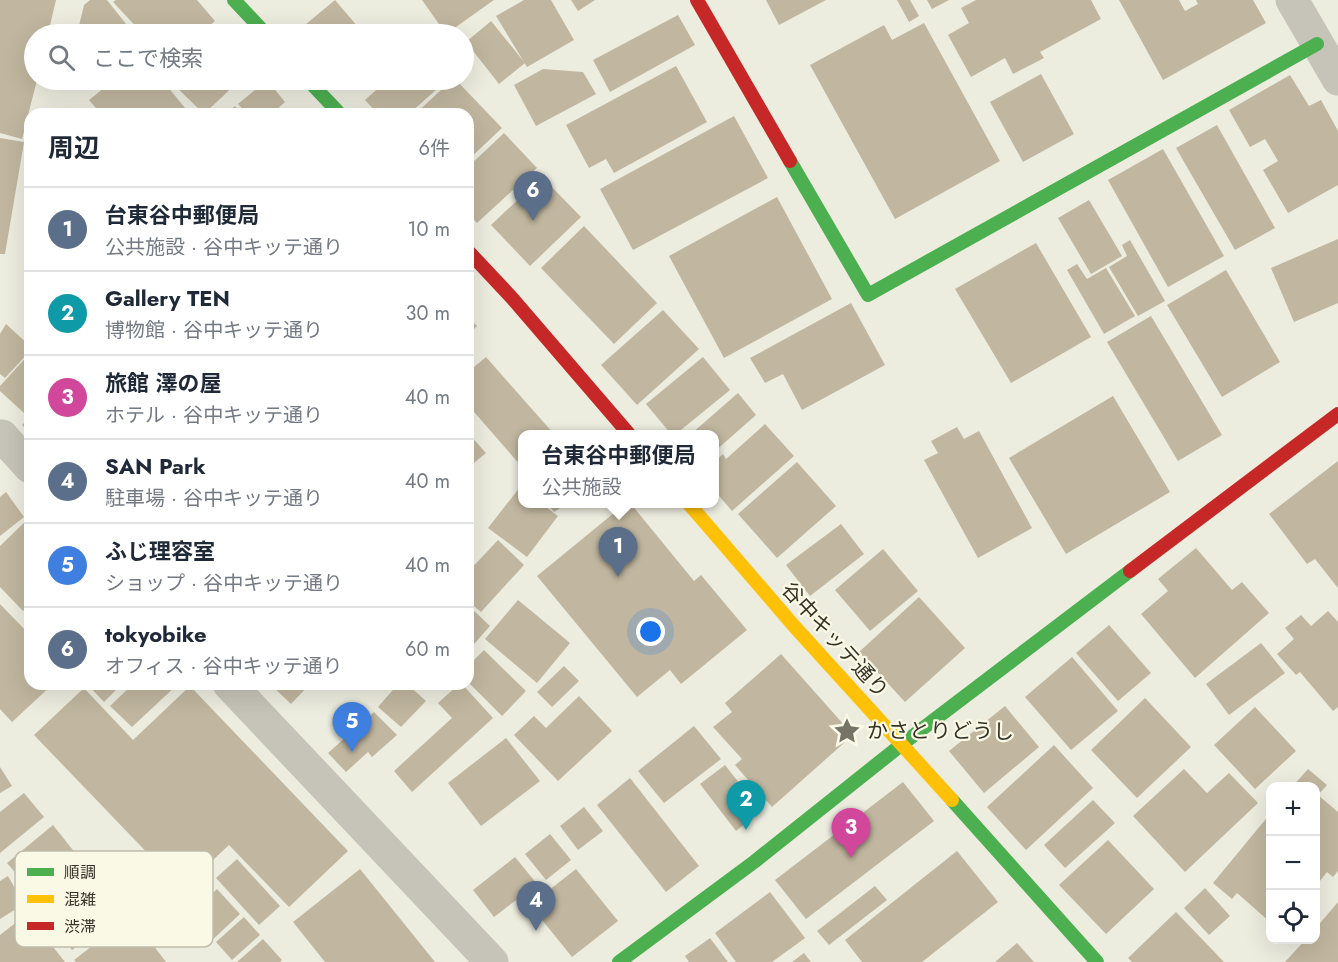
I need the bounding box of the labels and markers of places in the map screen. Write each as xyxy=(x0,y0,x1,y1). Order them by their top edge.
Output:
pin: 6 xyxy=(514,172,552,221)
pin: 1 xyxy=(598,528,638,577)
pin: 5 xyxy=(332,702,372,752)
place icon: かさとりどうし xyxy=(832,716,862,746)
place label: かさとりどうし xyxy=(867,716,1014,746)
pin: 2 xyxy=(726,780,766,830)
pin: 3 xyxy=(832,808,870,858)
pin: 4 xyxy=(516,882,556,931)

